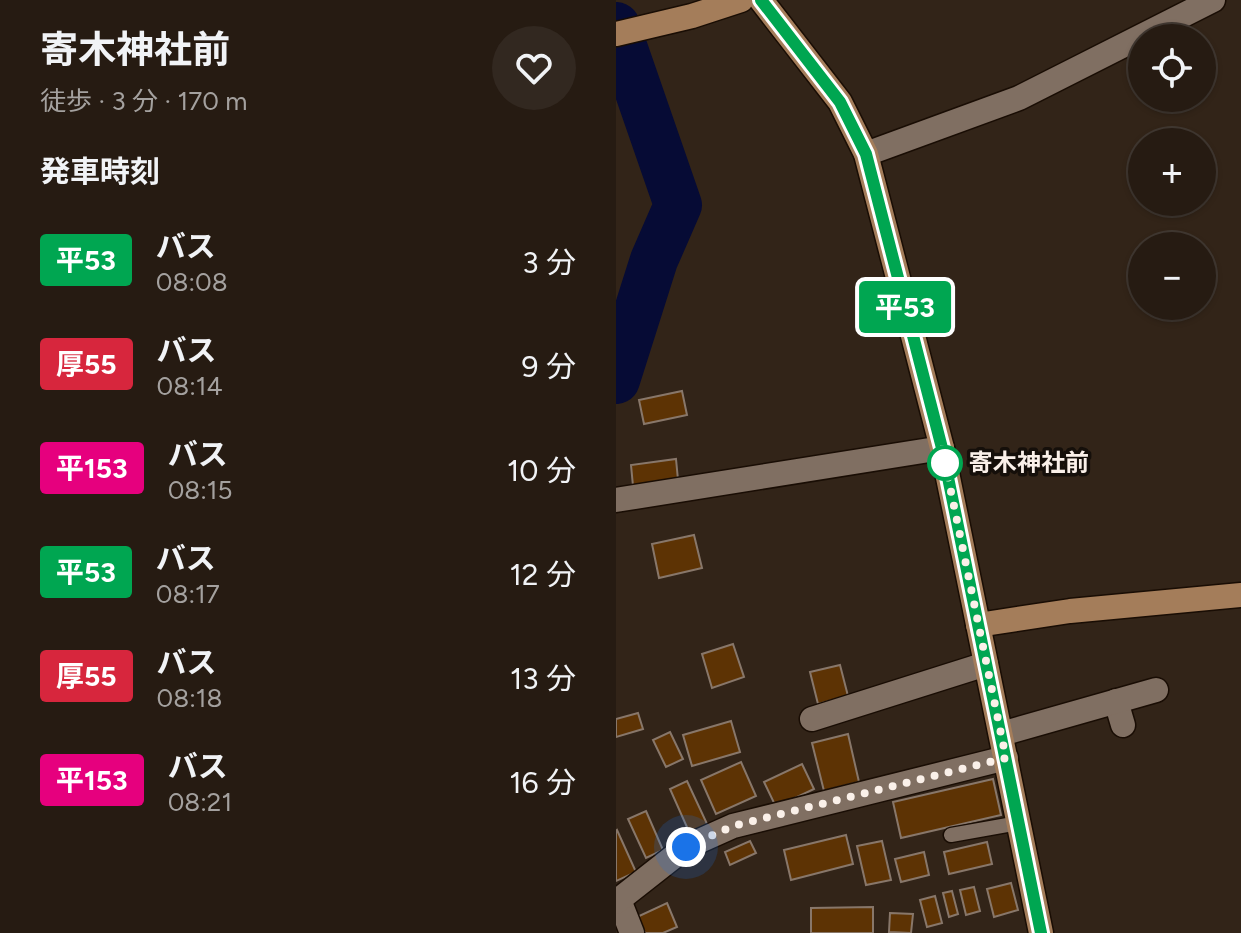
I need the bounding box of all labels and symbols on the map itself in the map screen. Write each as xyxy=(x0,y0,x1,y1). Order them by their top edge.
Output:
line badge: 平53 xyxy=(859,281,951,333)
marker: 寄木神社前 xyxy=(928,446,962,480)
place label: 寄木神社前 xyxy=(969,448,1089,477)
your location xyxy=(666,827,706,867)

